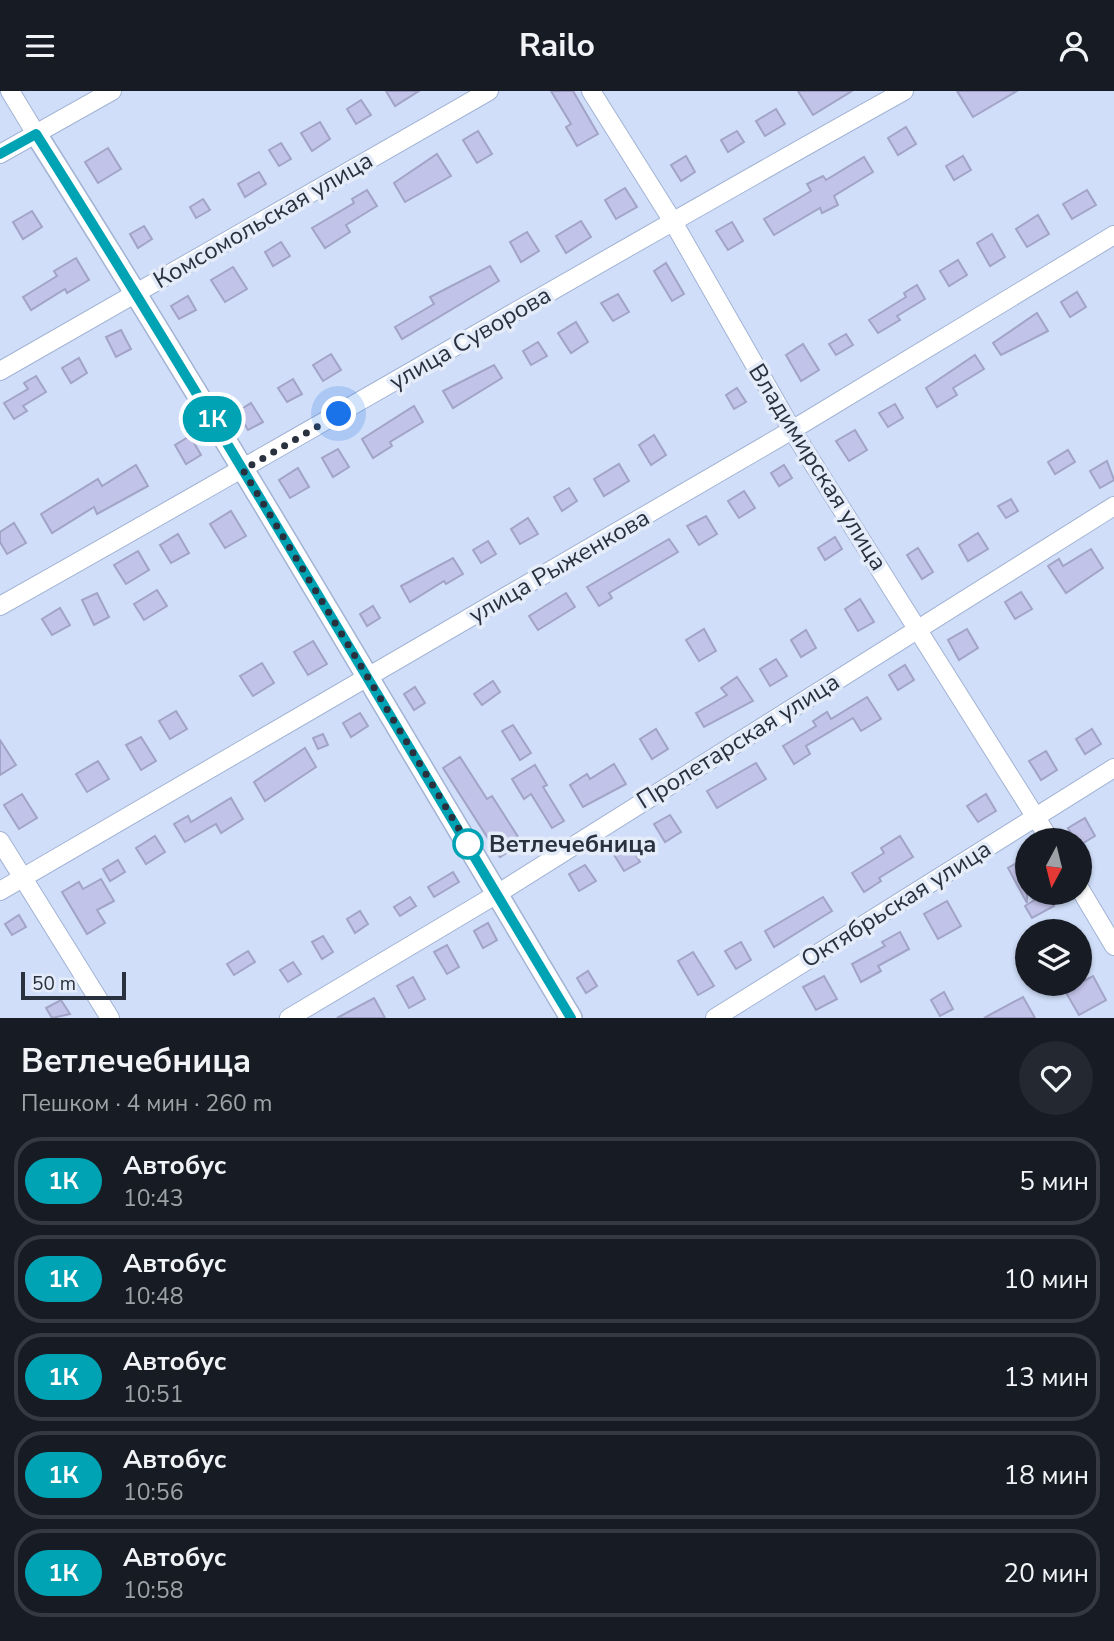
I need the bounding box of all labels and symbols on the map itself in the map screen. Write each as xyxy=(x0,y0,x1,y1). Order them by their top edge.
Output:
street label: Комсомольская улица xyxy=(147,144,379,296)
street label: улица Суворова xyxy=(383,279,557,397)
street label: Владимирская улица xyxy=(741,358,895,576)
line badge: 1К xyxy=(180,396,244,442)
your location xyxy=(321,396,356,431)
street label: улица Рыженкова xyxy=(463,501,655,631)
street label: Пролетарская улица xyxy=(631,666,845,816)
place label: Ветлечебница xyxy=(489,828,657,860)
north arrow xyxy=(1015,828,1092,905)
marker: Ветлечебница xyxy=(453,829,483,859)
street label: Октябрьская улица xyxy=(795,833,997,975)
scale bar xyxy=(21,969,126,1001)

